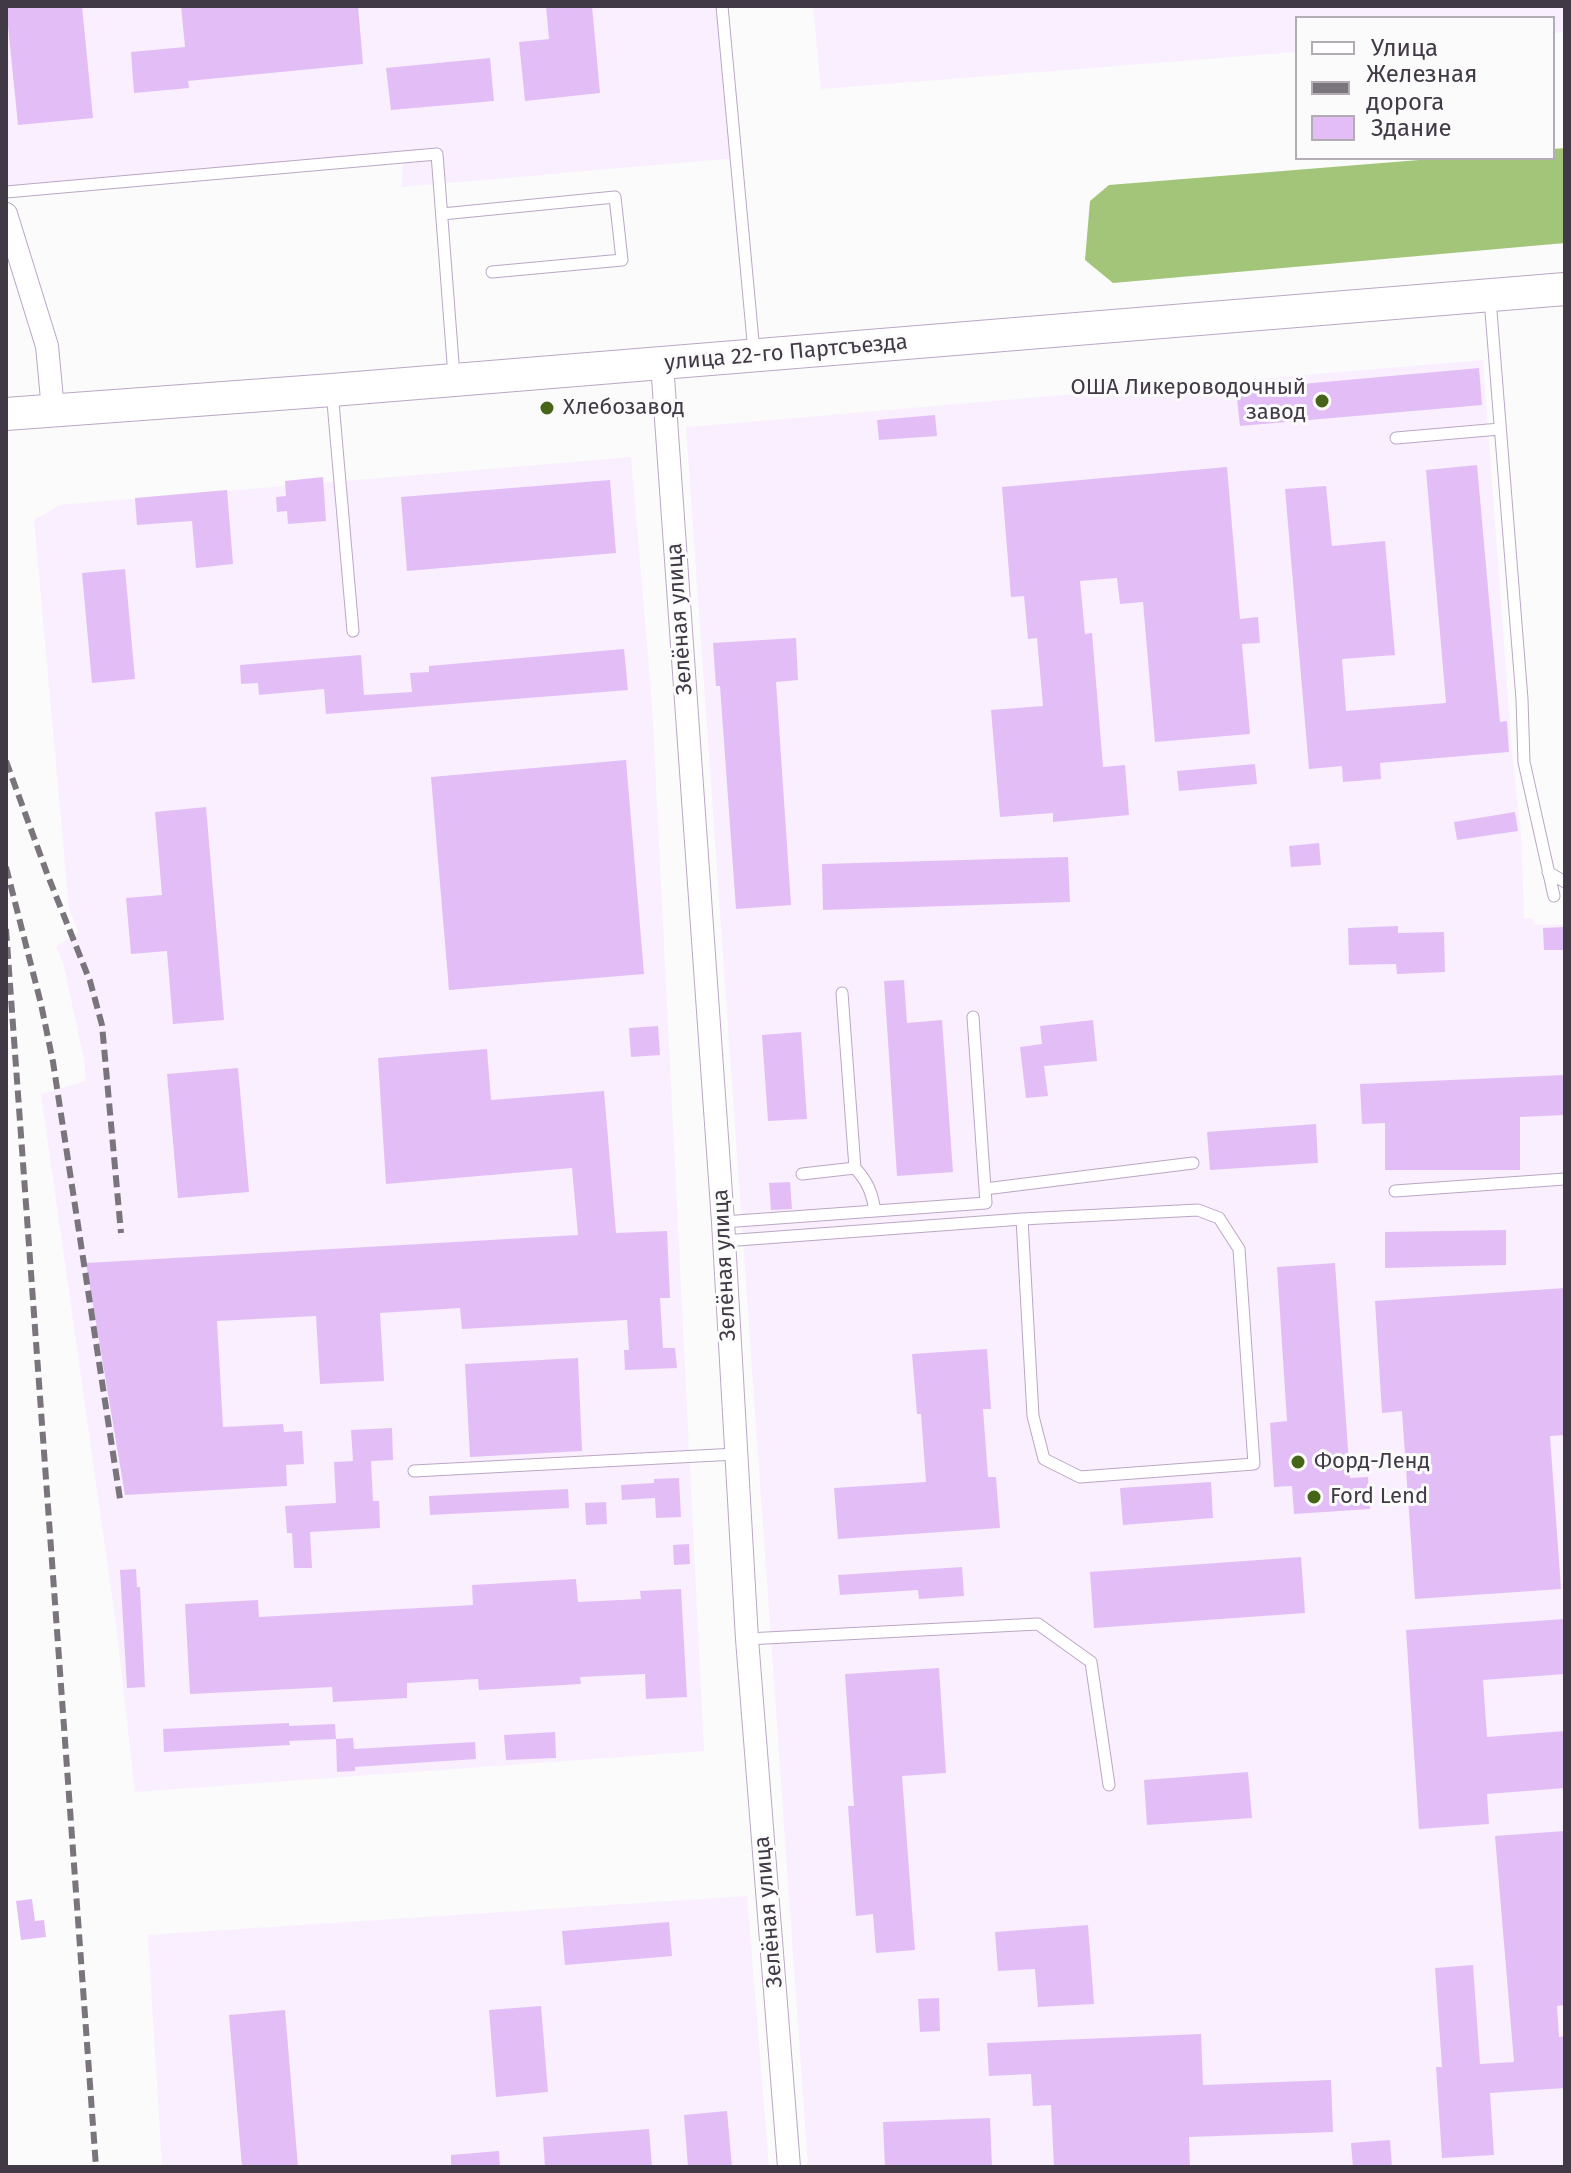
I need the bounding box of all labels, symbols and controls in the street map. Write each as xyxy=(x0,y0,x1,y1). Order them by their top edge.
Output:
legend xyxy=(1295,16,1555,160)
text: Улица xyxy=(1371,34,1438,62)
text: Железная дорога xyxy=(1366,60,1477,116)
text: Здание xyxy=(1371,114,1452,142)
street label: улица 22-го Партсъезда xyxy=(663,329,909,377)
place label: ОША Ликероводочный завод xyxy=(1071,375,1306,426)
marker: ОША Ликероводочный завод xyxy=(1313,392,1331,410)
place label: Хлебозавод xyxy=(563,395,685,421)
marker: Хлебозавод xyxy=(538,399,556,417)
street label: Зелёная улица xyxy=(662,542,698,696)
street label: Зелёная улица xyxy=(708,1188,742,1342)
place label: Форд-Ленд xyxy=(1314,1449,1430,1475)
marker: Форд-Ленд xyxy=(1289,1453,1307,1471)
place label: Ford Lend xyxy=(1330,1484,1428,1510)
marker: Ford Lend xyxy=(1305,1488,1323,1506)
street label: Зелёная улица xyxy=(749,1835,789,1989)

